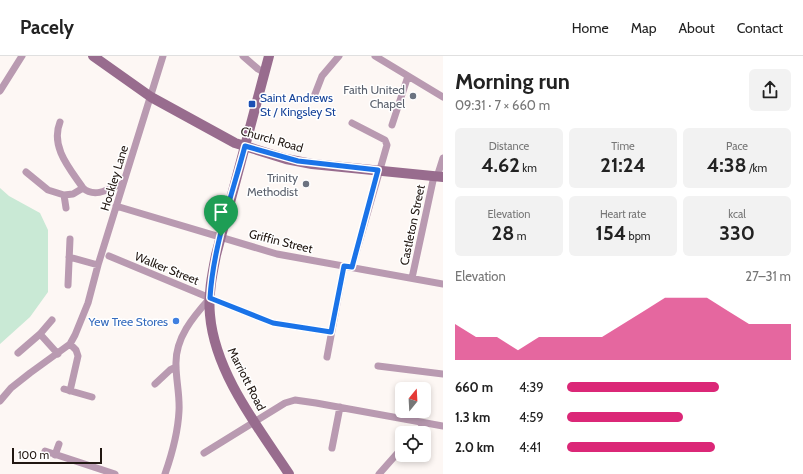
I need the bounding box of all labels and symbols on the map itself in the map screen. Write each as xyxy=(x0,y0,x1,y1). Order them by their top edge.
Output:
place label: Faith United Chapel xyxy=(343,82,405,111)
place label: Saint Andrews St / Kingsley St xyxy=(260,90,336,119)
marker: Faith United Chapel xyxy=(408,91,418,101)
marker: Saint Andrews St / Kingsley St xyxy=(247,99,257,109)
street label: Church Road xyxy=(239,123,305,155)
street label: Hockley Lane xyxy=(97,143,131,213)
place label: Trinity Methodist xyxy=(247,170,298,199)
marker: Trinity Methodist xyxy=(301,179,311,189)
street label: Castleton Street xyxy=(396,183,428,267)
pin xyxy=(204,195,238,236)
street label: Griffin Street xyxy=(248,226,314,256)
street label: Walker Street xyxy=(133,248,201,288)
place label: Yew Tree Stores xyxy=(88,314,168,329)
marker: Yew Tree Stores xyxy=(171,316,181,326)
street label: Marriott Road xyxy=(225,345,269,413)
north arrow xyxy=(395,382,431,418)
scale bar xyxy=(12,446,102,465)

